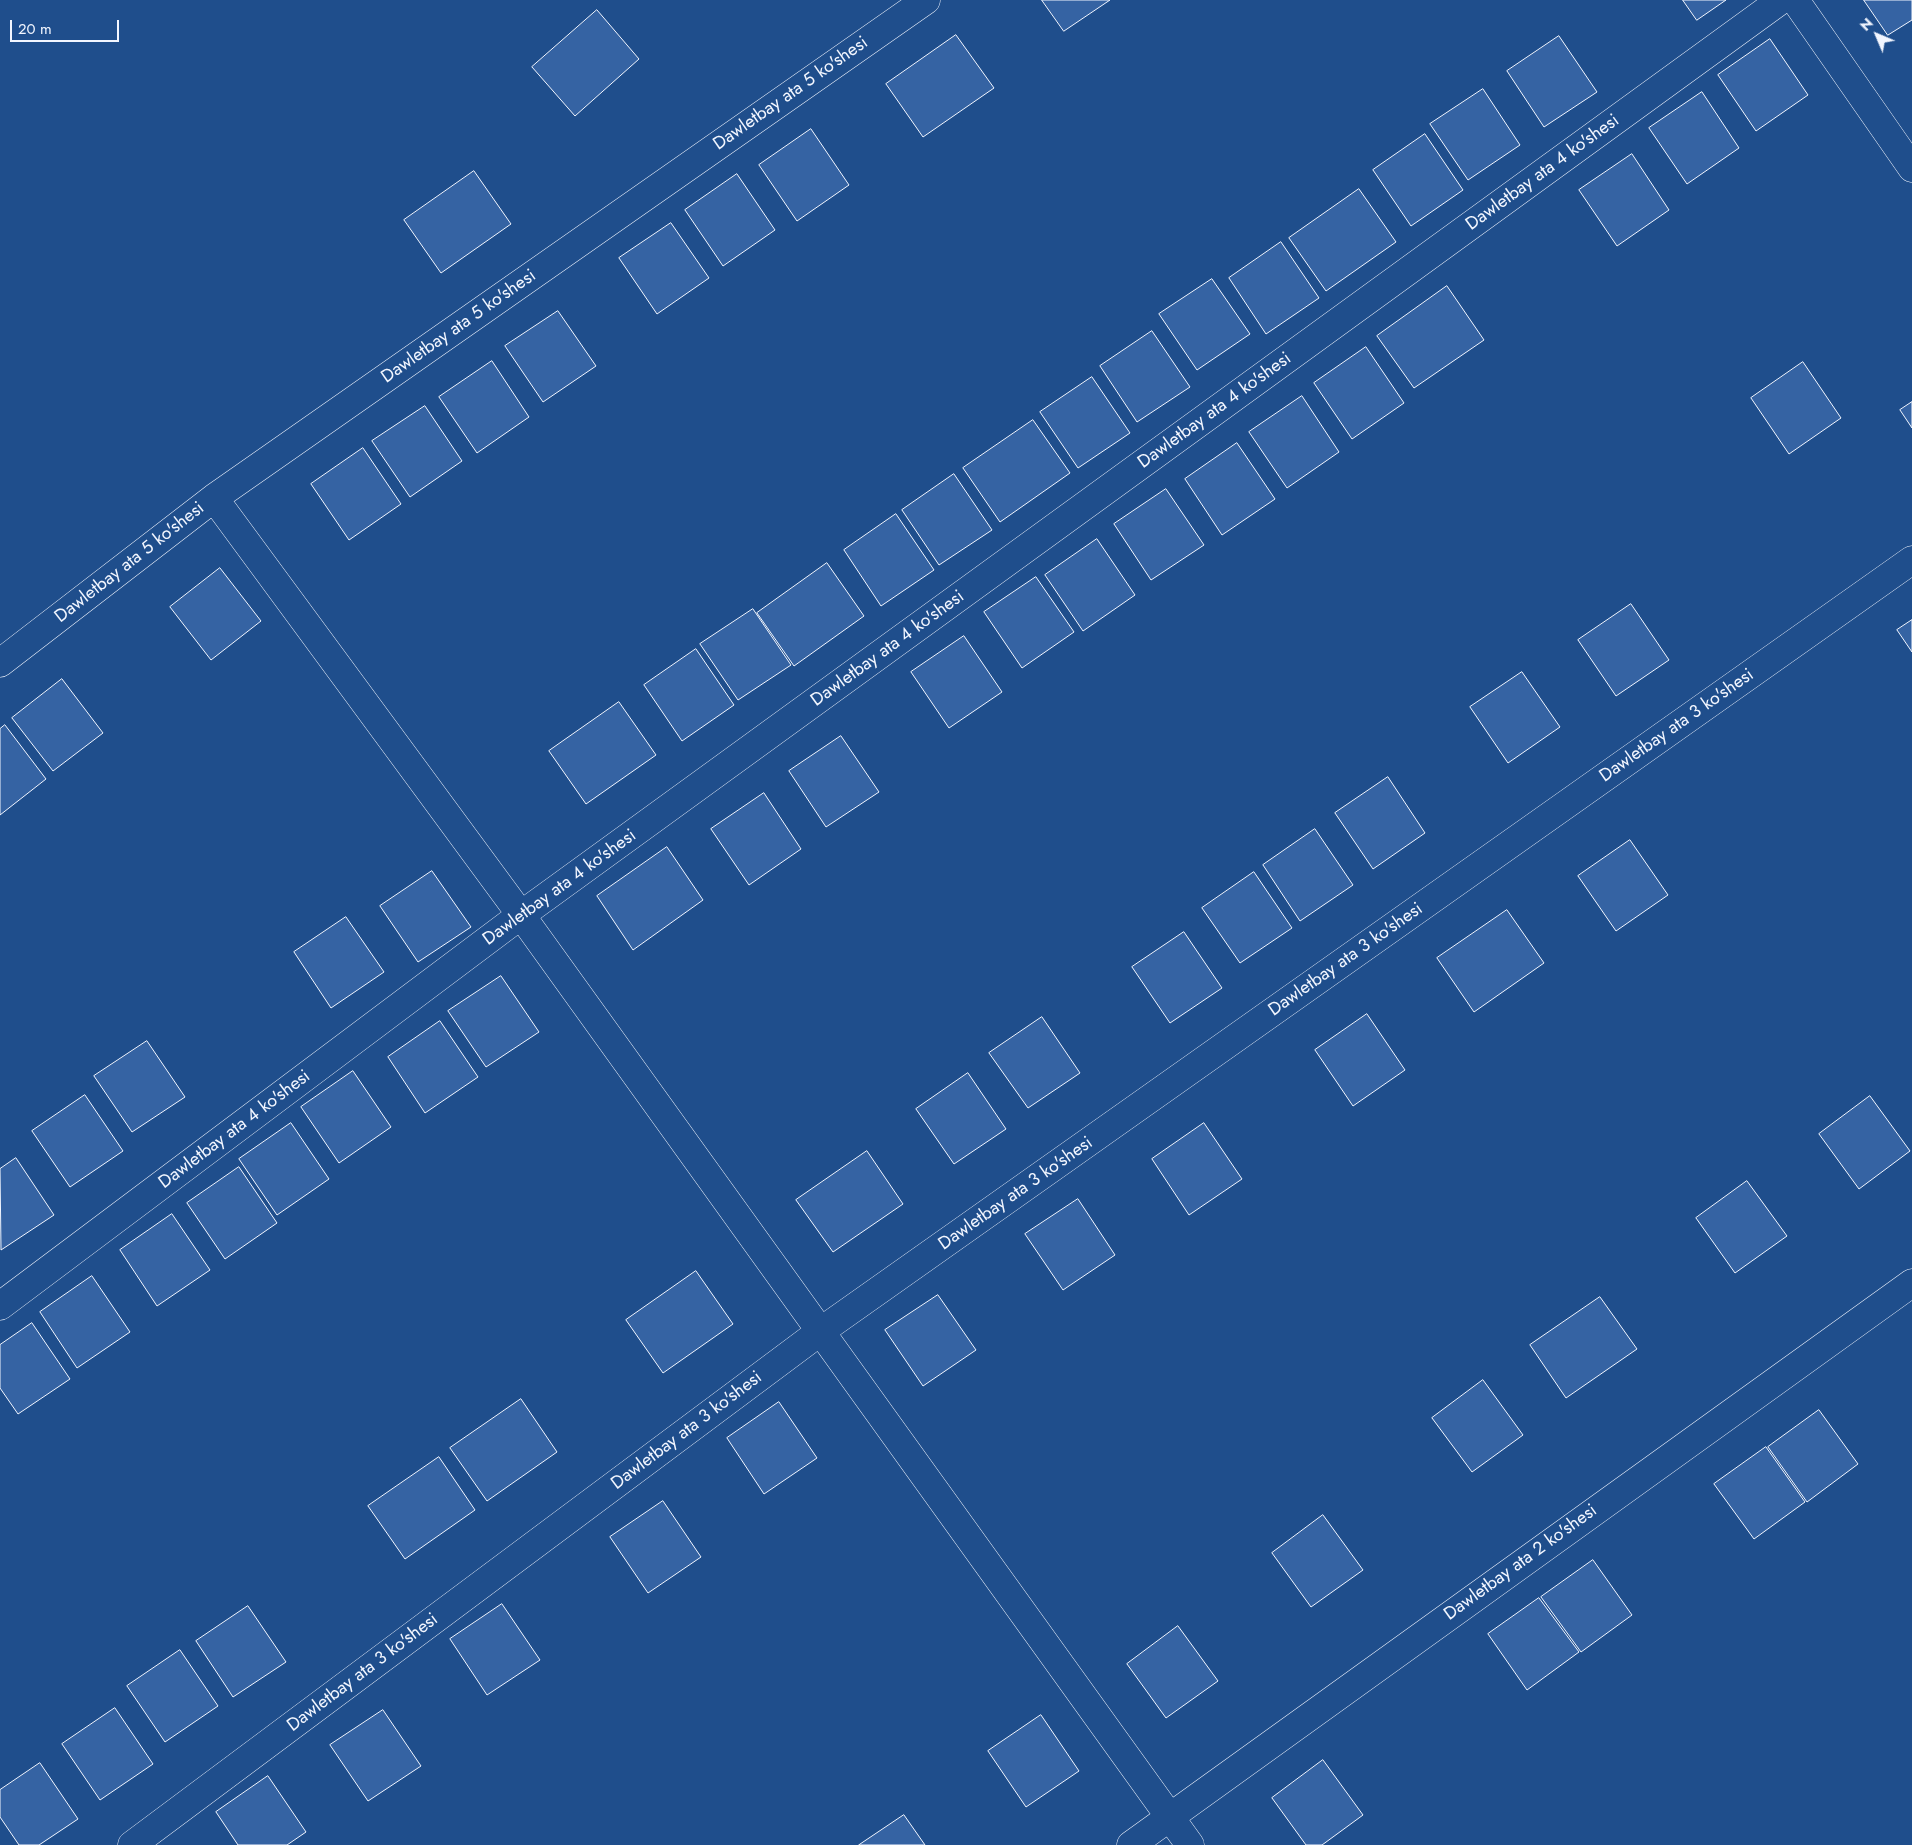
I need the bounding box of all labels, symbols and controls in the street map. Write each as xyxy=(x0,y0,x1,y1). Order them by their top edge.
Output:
scale bar xyxy=(12,10,121,42)
north arrow xyxy=(1852,10,1902,60)
text: N xyxy=(1855,13,1877,35)
text: 20 m xyxy=(18,18,52,40)
street label: Dawletbay ata 5 ko'shesi xyxy=(710,32,872,156)
street label: Dawletbay ata 4 ko'shesi xyxy=(1462,110,1624,236)
street label: Dawletbay ata 5 ko'shesi xyxy=(378,265,540,389)
street label: Dawletbay ata 4 ko'shesi xyxy=(1134,348,1296,474)
street label: Dawletbay ata 5 ko'shesi xyxy=(51,498,209,628)
street label: Dawletbay ata 4 ko'shesi xyxy=(807,586,969,712)
street label: Dawletbay ata 3 ko'shesi xyxy=(1596,665,1758,787)
street label: Dawletbay ata 4 ko'shesi xyxy=(479,825,641,951)
street label: Dawletbay ata 3 ko'shesi xyxy=(1265,899,1427,1021)
street label: Dawletbay ata 4 ko'shesi xyxy=(155,1066,315,1194)
street label: Dawletbay ata 3 ko'shesi xyxy=(935,1133,1097,1255)
street label: Dawletbay ata 3 ko'shesi xyxy=(607,1367,767,1495)
street label: Dawletbay ata 2 ko'shesi xyxy=(1440,1500,1602,1626)
street label: Dawletbay ata 3 ko'shesi xyxy=(283,1609,443,1737)

